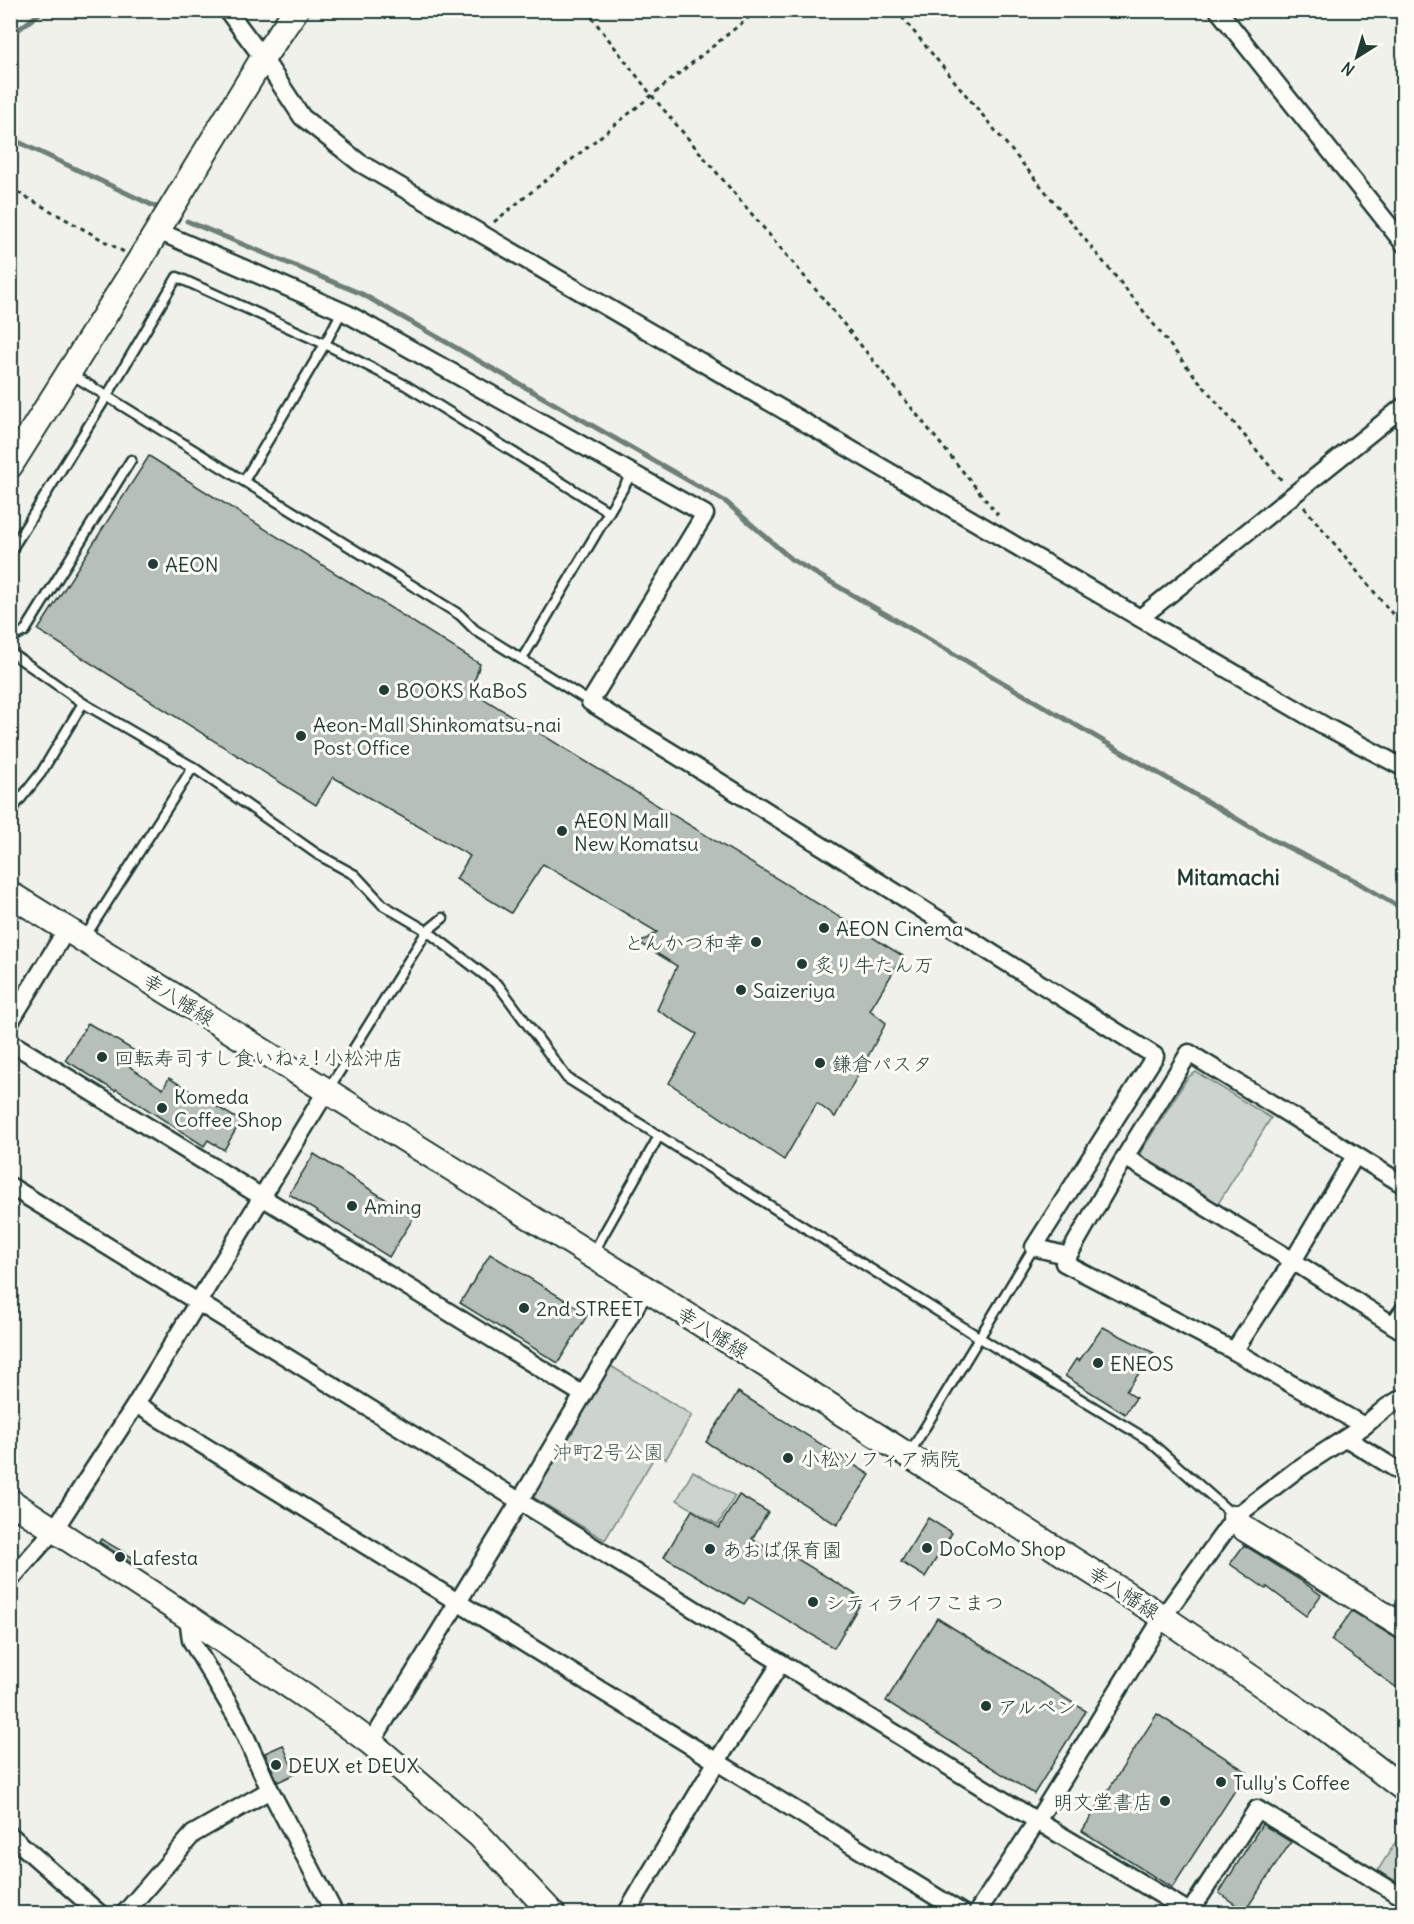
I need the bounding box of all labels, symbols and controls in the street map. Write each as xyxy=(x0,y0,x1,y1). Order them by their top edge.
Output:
north arrow xyxy=(1327,27,1387,87)
text: N xyxy=(1338,58,1358,80)
place label: AEON xyxy=(165,552,219,577)
marker: AEON xyxy=(146,557,160,571)
place label: BOOKS KaBoS xyxy=(396,678,527,703)
marker: BOOKS KaBoS xyxy=(377,683,391,697)
place label: Aeon-Mall Shinkomatsu-nai Post Office xyxy=(313,712,561,760)
marker: Aeon-Mall Shinkomatsu-nai Post Office xyxy=(294,729,308,743)
place label: AEON Mall New Komatsu xyxy=(574,808,699,856)
marker: AEON Mall New Komatsu xyxy=(555,824,569,838)
district label: Mitamachi xyxy=(1176,863,1280,891)
place label: AEON Cinema xyxy=(836,916,963,941)
marker: AEON Cinema xyxy=(817,921,831,935)
place label: とんかつ和幸 xyxy=(624,930,744,955)
marker: とんかつ和幸 xyxy=(749,935,763,949)
place label: 炙り牛たん万 xyxy=(814,952,934,977)
marker: 炙り牛たん万 xyxy=(795,957,809,971)
street label: 幸八幡線 xyxy=(138,967,220,1031)
place label: Saizeriya xyxy=(753,978,835,1003)
marker: Saizeriya xyxy=(734,983,748,997)
place label: 回転寿司すし食いねぇ! 小松沖店 xyxy=(114,1045,404,1070)
marker: 回転寿司すし食いねぇ! 小松沖店 xyxy=(95,1050,109,1064)
place label: 鎌倉パスタ xyxy=(832,1051,932,1076)
marker: 鎌倉パスタ xyxy=(813,1056,827,1070)
place label: Komeda Coffee Shop xyxy=(174,1084,282,1132)
marker: Komeda Coffee Shop xyxy=(155,1101,169,1115)
place label: Aming xyxy=(364,1194,422,1219)
marker: Aming xyxy=(345,1199,359,1213)
place label: 2nd STREET xyxy=(536,1296,643,1321)
street label: 幸八幡線 xyxy=(672,1300,754,1364)
marker: 2nd STREET xyxy=(517,1301,531,1315)
place label: ENEOS xyxy=(1110,1351,1174,1376)
marker: ENEOS xyxy=(1091,1356,1105,1370)
park label: 沖町2号公園 xyxy=(553,1439,663,1464)
place label: 小松ソフィア病院 xyxy=(800,1446,960,1471)
marker: 小松ソフィア病院 xyxy=(781,1451,795,1465)
place label: DoCoMo Shop xyxy=(939,1536,1066,1561)
place label: あおば保育園 xyxy=(722,1537,842,1562)
marker: DoCoMo Shop xyxy=(920,1541,934,1555)
marker: あおば保育園 xyxy=(703,1542,717,1556)
place label: Lafesta xyxy=(132,1545,198,1570)
marker: Lafesta xyxy=(113,1550,127,1564)
street label: 幸八幡線 xyxy=(1084,1560,1164,1624)
place label: シティライフこまつ xyxy=(825,1590,1004,1615)
marker: シティライフこまつ xyxy=(806,1595,820,1609)
place label: アルペン xyxy=(998,1694,1077,1719)
marker: アルペン xyxy=(979,1699,993,1713)
place label: DEUX et DEUX xyxy=(288,1753,420,1778)
marker: DEUX et DEUX xyxy=(269,1758,283,1772)
place label: Tully's Coffee xyxy=(1233,1770,1350,1795)
marker: Tully's Coffee xyxy=(1214,1775,1228,1789)
place label: 明文堂書店 xyxy=(1053,1789,1153,1814)
marker: 明文堂書店 xyxy=(1158,1794,1172,1808)

